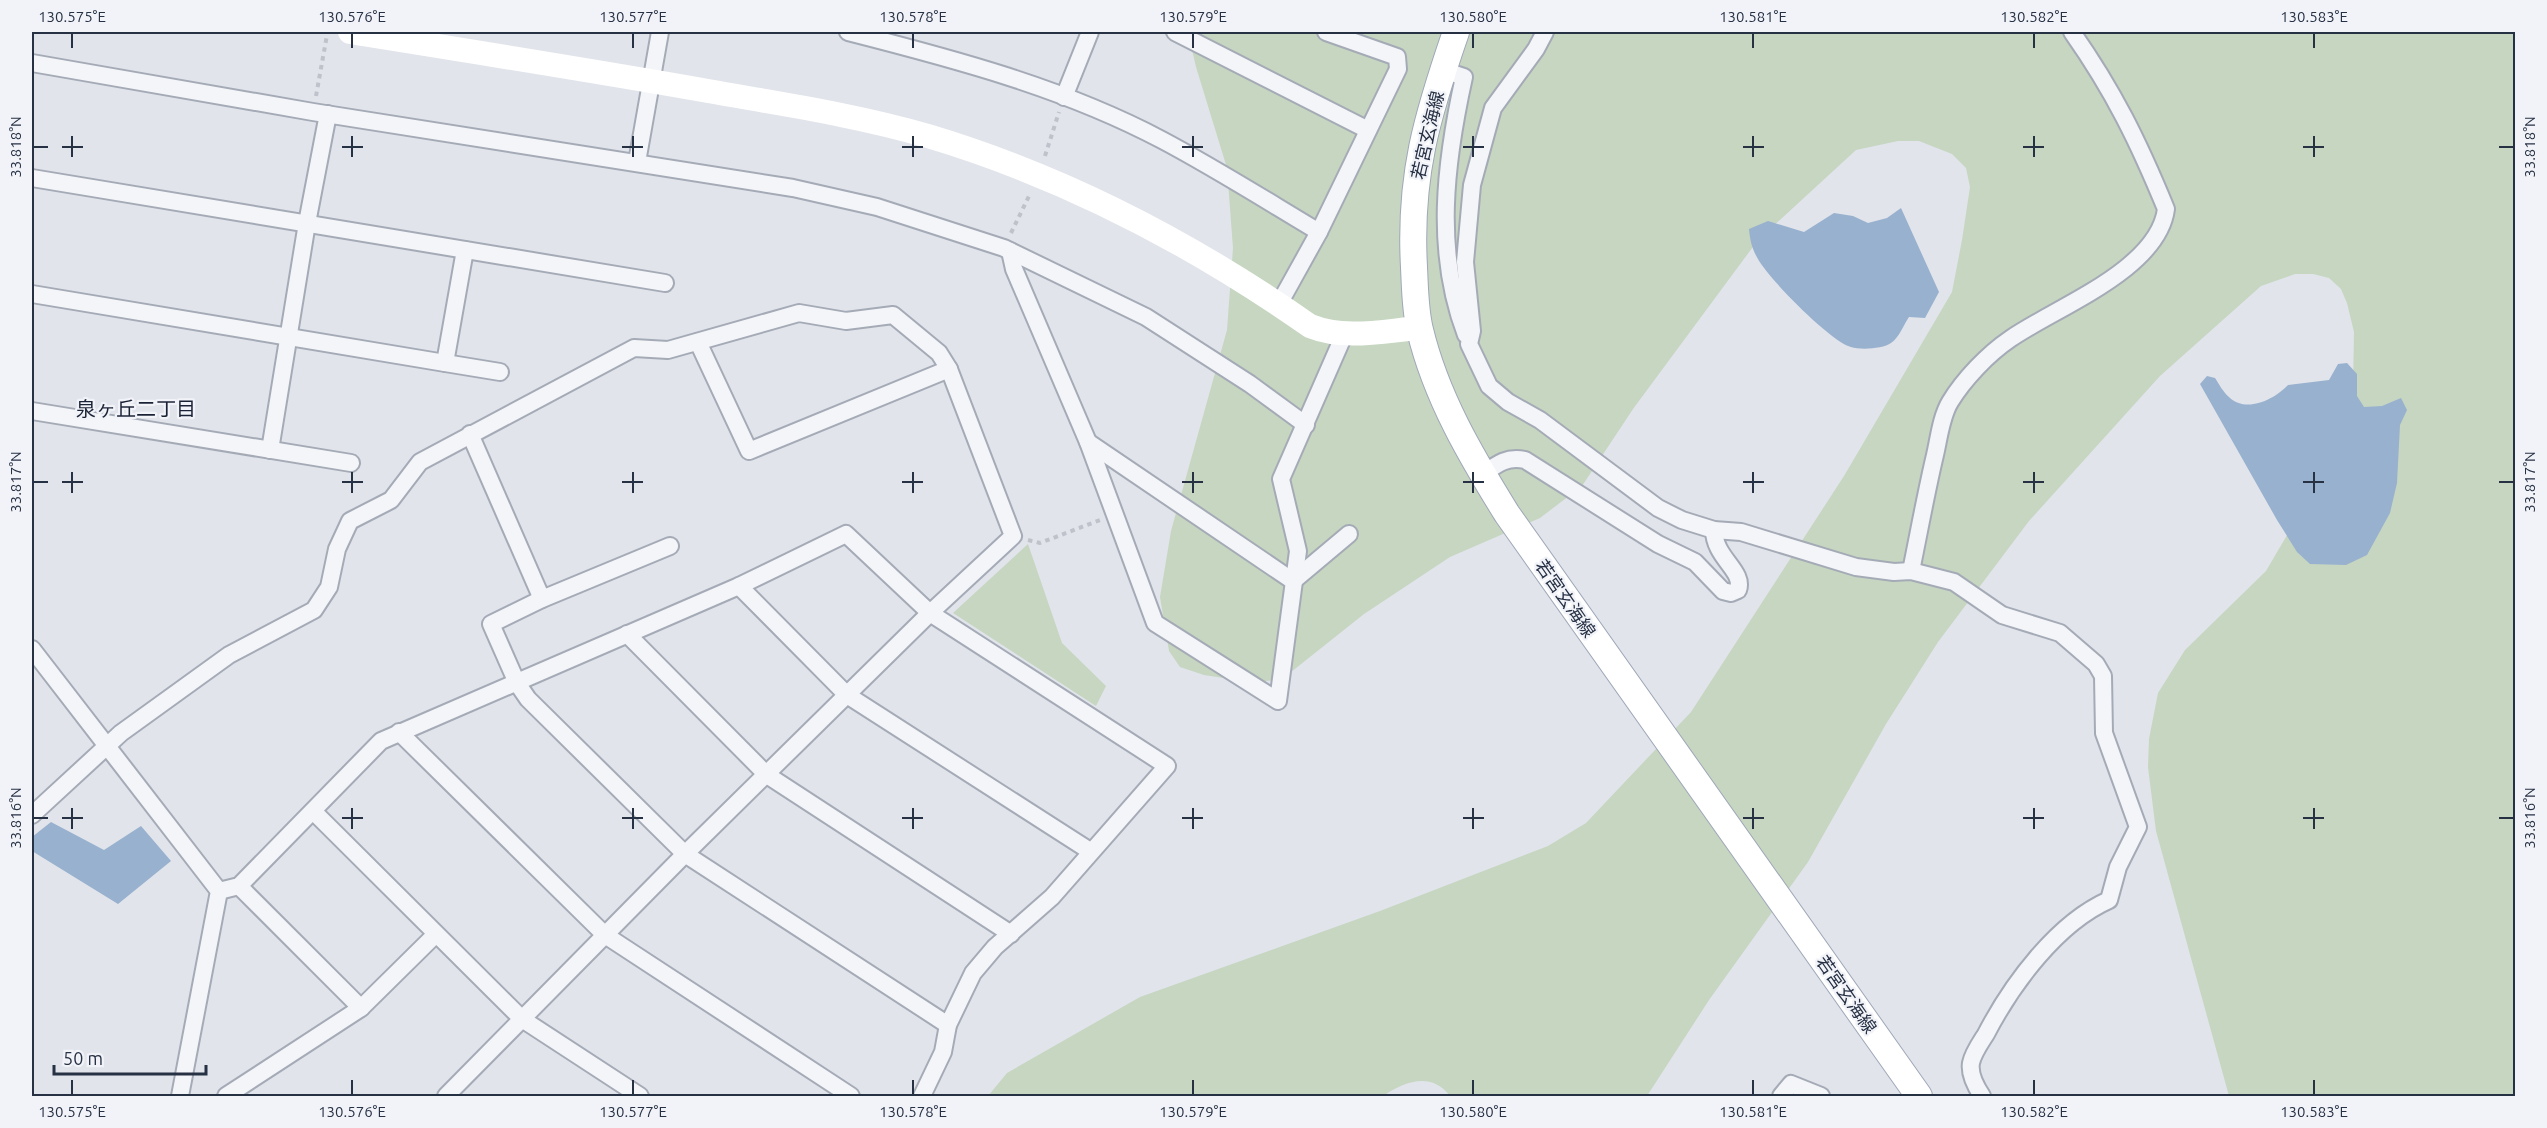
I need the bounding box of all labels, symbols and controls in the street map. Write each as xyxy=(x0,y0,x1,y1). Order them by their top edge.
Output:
text: 130.575°E xyxy=(38,8,106,25)
text: 130.576°E xyxy=(318,8,386,25)
text: 130.577°E xyxy=(599,8,667,25)
text: 130.578°E xyxy=(879,8,947,25)
text: 130.579°E xyxy=(1159,8,1227,25)
text: 130.580°E xyxy=(1439,8,1507,25)
text: 130.581°E xyxy=(1719,8,1787,25)
text: 130.582°E xyxy=(2000,8,2068,25)
text: 130.583°E xyxy=(2280,8,2348,25)
street label: 若宮玄海線 xyxy=(1407,89,1447,181)
text: 33.818°N xyxy=(7,116,24,178)
text: 33.818°N xyxy=(2521,116,2538,178)
district label: 泉ヶ丘二丁目 xyxy=(76,397,196,420)
text: 33.817°N xyxy=(7,451,24,513)
text: 33.817°N xyxy=(2521,451,2538,513)
street label: 若宮玄海線 xyxy=(1532,555,1600,641)
text: 33.816°N xyxy=(7,787,24,849)
text: 33.816°N xyxy=(2521,787,2538,849)
street label: 若宮玄海線 xyxy=(1813,951,1881,1037)
scale bar xyxy=(54,1038,206,1076)
text: 50 m xyxy=(63,1048,103,1068)
text: 130.575°E xyxy=(38,1103,106,1120)
text: 130.576°E xyxy=(318,1103,386,1120)
text: 130.577°E xyxy=(599,1103,667,1120)
text: 130.578°E xyxy=(879,1103,947,1120)
text: 130.579°E xyxy=(1159,1103,1227,1120)
text: 130.580°E xyxy=(1439,1103,1507,1120)
text: 130.581°E xyxy=(1719,1103,1787,1120)
text: 130.582°E xyxy=(2000,1103,2068,1120)
text: 130.583°E xyxy=(2280,1103,2348,1120)

